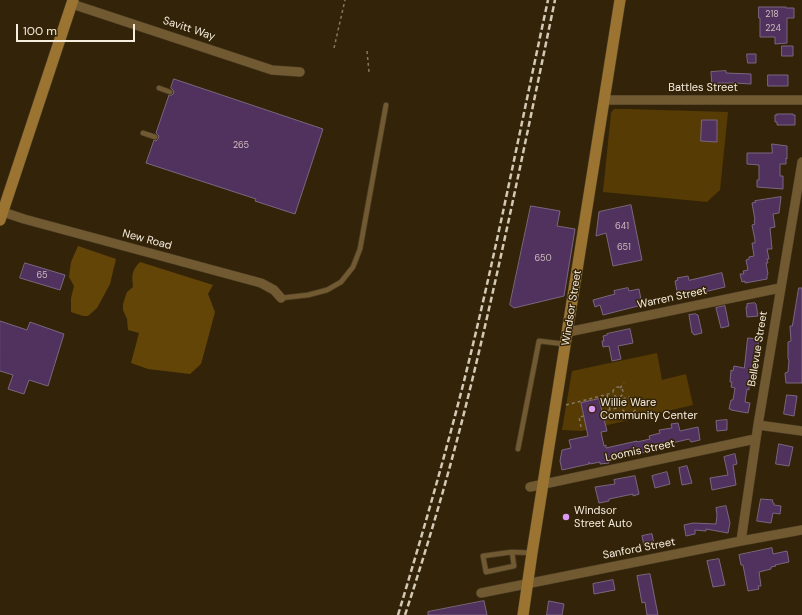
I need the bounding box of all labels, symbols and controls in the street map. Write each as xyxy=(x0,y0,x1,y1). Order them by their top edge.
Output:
house number: 218 xyxy=(765,10,779,20)
street label: Savitt Way xyxy=(161,14,217,44)
scale bar xyxy=(18,16,137,42)
text: 100 m xyxy=(23,23,57,39)
house number: 224 xyxy=(765,24,781,34)
street label: Battles Street xyxy=(668,81,738,95)
house number: 265 xyxy=(233,141,249,151)
house number: 641 xyxy=(615,222,629,232)
street label: New Road xyxy=(121,227,173,253)
house number: 651 xyxy=(617,243,631,253)
house number: 650 xyxy=(534,254,552,264)
street label: Windsor Street xyxy=(559,269,585,347)
house number: 65 xyxy=(37,271,47,281)
street label: Warren Street xyxy=(636,284,708,312)
street label: Bellevue Street xyxy=(746,310,770,388)
place label: Willie Ware Community Center xyxy=(600,396,698,422)
marker: Willie Ware Community Center xyxy=(587,404,597,414)
street label: Loomis Street xyxy=(604,437,676,465)
place label: Windsor Street Auto xyxy=(574,504,632,530)
marker: Windsor Street Auto xyxy=(561,512,571,522)
street label: Sanford Street xyxy=(602,536,676,562)

